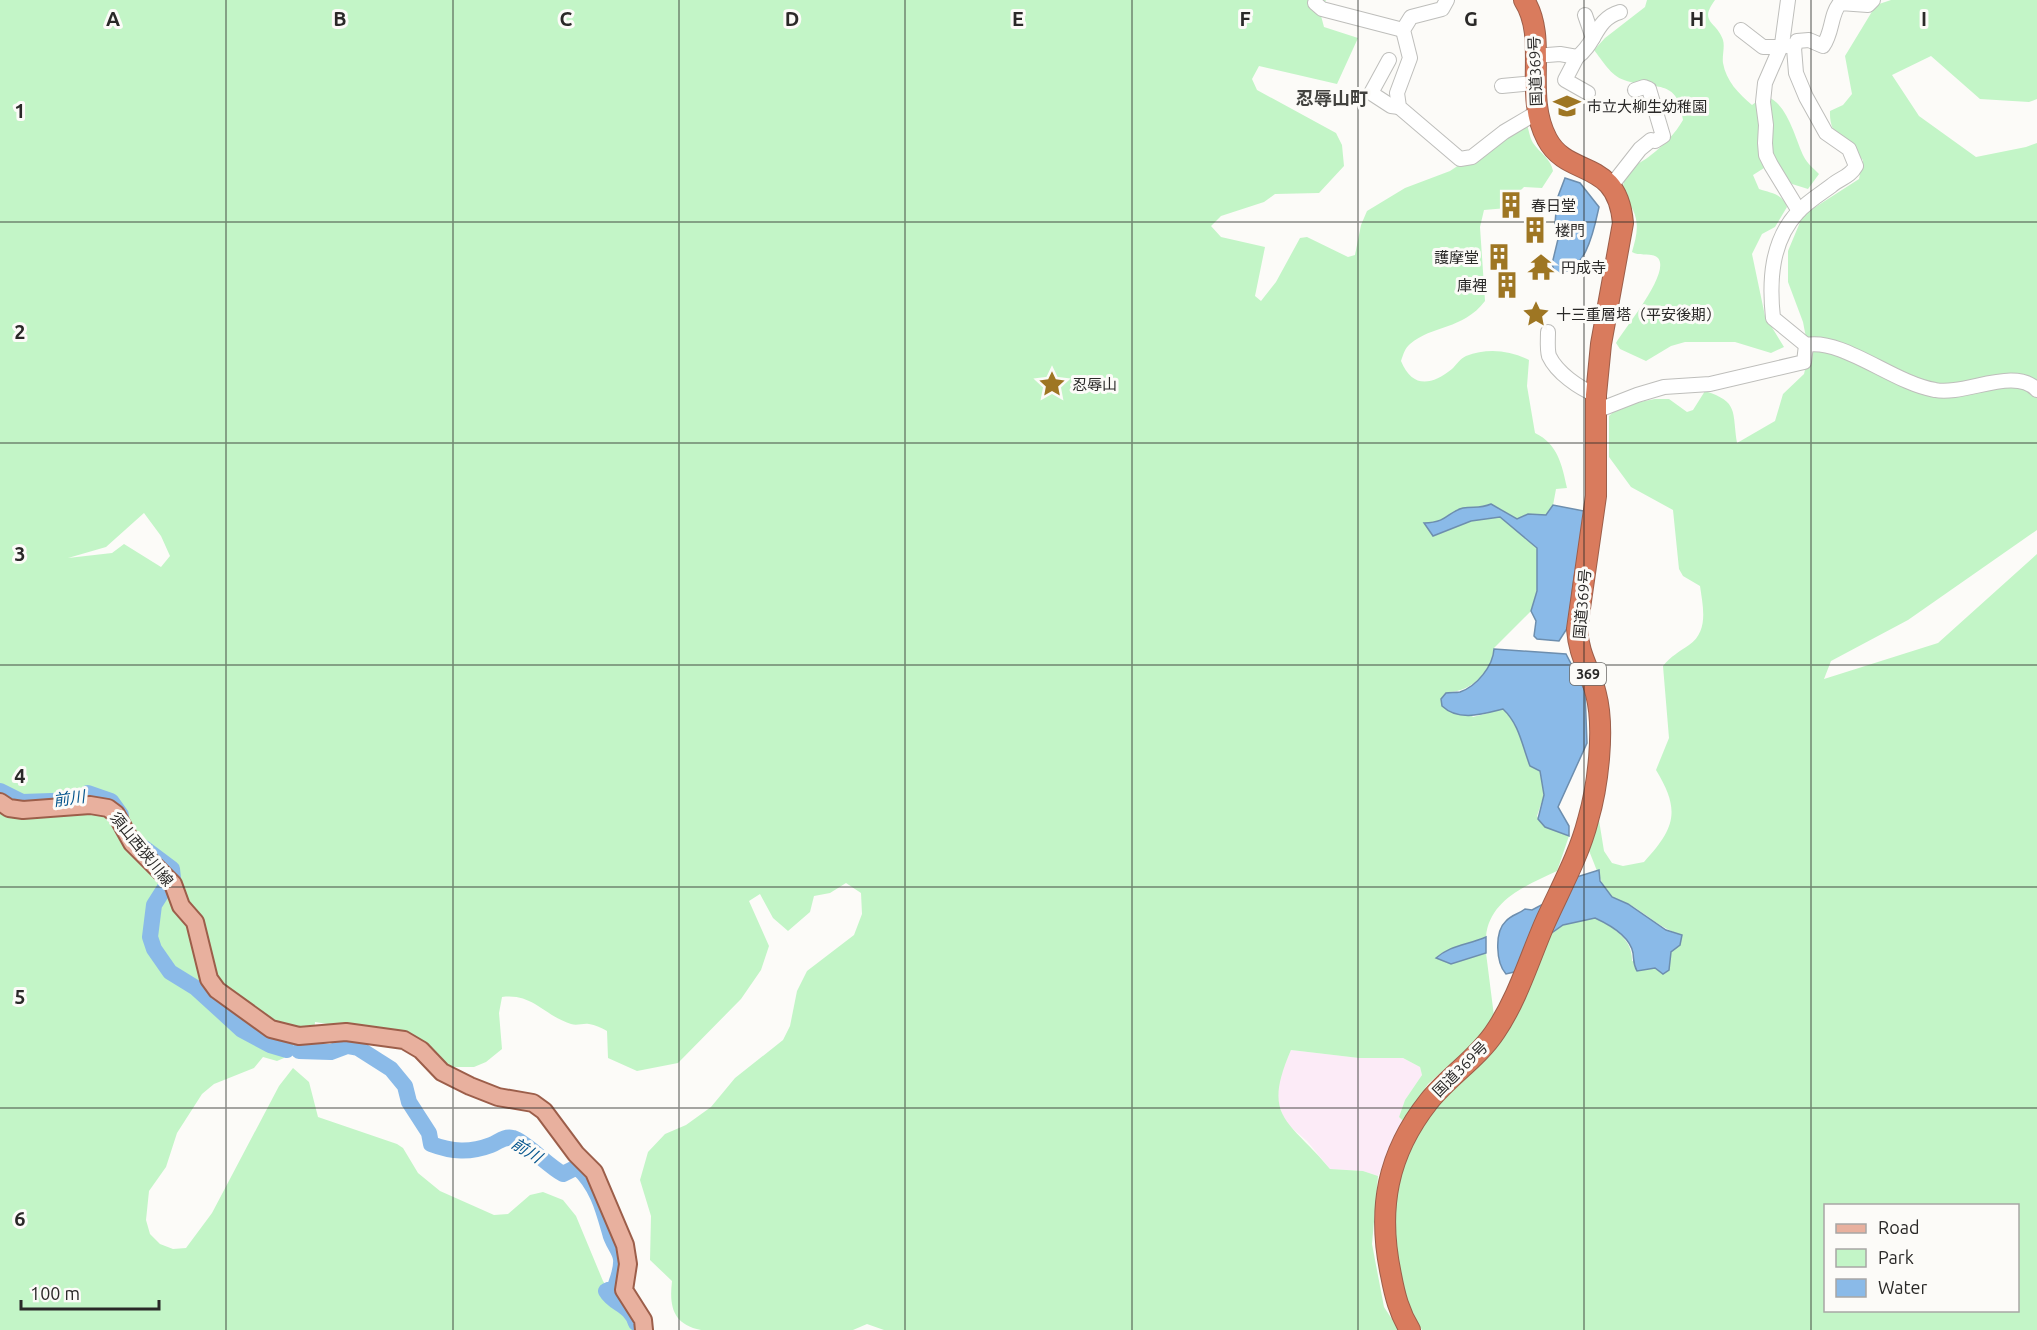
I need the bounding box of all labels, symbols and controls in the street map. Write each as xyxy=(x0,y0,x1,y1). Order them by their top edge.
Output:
text: A xyxy=(106,7,120,30)
text: B xyxy=(333,7,347,30)
text: C xyxy=(560,7,573,30)
text: D xyxy=(785,7,799,30)
text: E xyxy=(1012,7,1024,30)
text: F xyxy=(1239,7,1251,30)
text: G xyxy=(1464,7,1478,30)
text: H xyxy=(1690,7,1704,30)
text: I xyxy=(1921,7,1927,30)
street label: 国道369号 xyxy=(1525,36,1545,106)
district label: 忍辱山町 xyxy=(1296,88,1368,108)
school or university icon: 市立大柳生幼稚園 xyxy=(1552,91,1582,121)
place label: 市立大柳生幼稚園 xyxy=(1587,98,1707,115)
text: 1 xyxy=(14,99,26,122)
building icon: 春日堂 xyxy=(1496,190,1526,220)
place label: 春日堂 xyxy=(1531,197,1576,214)
building icon: 楼門 xyxy=(1520,215,1550,245)
place label: 楼門 xyxy=(1555,222,1585,239)
building icon: 護摩堂 xyxy=(1484,242,1514,272)
place label: 護摩堂 xyxy=(1434,249,1479,266)
temple icon: 円成寺 xyxy=(1526,252,1556,282)
place label: 円成寺 xyxy=(1561,259,1606,276)
building icon: 庫裡 xyxy=(1492,270,1522,300)
place label: 庫裡 xyxy=(1457,277,1487,294)
place icon: 十三重層塔（平安後期） xyxy=(1521,299,1551,329)
place label: 十三重層塔（平安後期） xyxy=(1556,306,1721,323)
text: 2 xyxy=(14,320,26,343)
place icon: 忍辱山 xyxy=(1037,369,1067,399)
place label: 忍辱山 xyxy=(1072,376,1117,393)
text: 3 xyxy=(14,542,26,565)
street label: 国道369号 xyxy=(1570,568,1594,640)
road number: 369 xyxy=(1570,663,1606,685)
text: 4 xyxy=(14,764,26,787)
water label: 前川 xyxy=(52,787,88,809)
street label: 須山西狭川線 xyxy=(107,809,177,889)
text: 5 xyxy=(14,985,26,1008)
street label: 国道369号 xyxy=(1429,1038,1491,1100)
water label: 前川 xyxy=(509,1134,547,1167)
legend xyxy=(1824,1204,2019,1312)
text: 6 xyxy=(14,1207,26,1230)
text: Road xyxy=(1878,1217,1920,1237)
text: Park xyxy=(1878,1247,1914,1267)
scale bar xyxy=(21,1273,159,1311)
text: Water xyxy=(1878,1277,1928,1297)
text: 100 m xyxy=(30,1283,80,1303)

